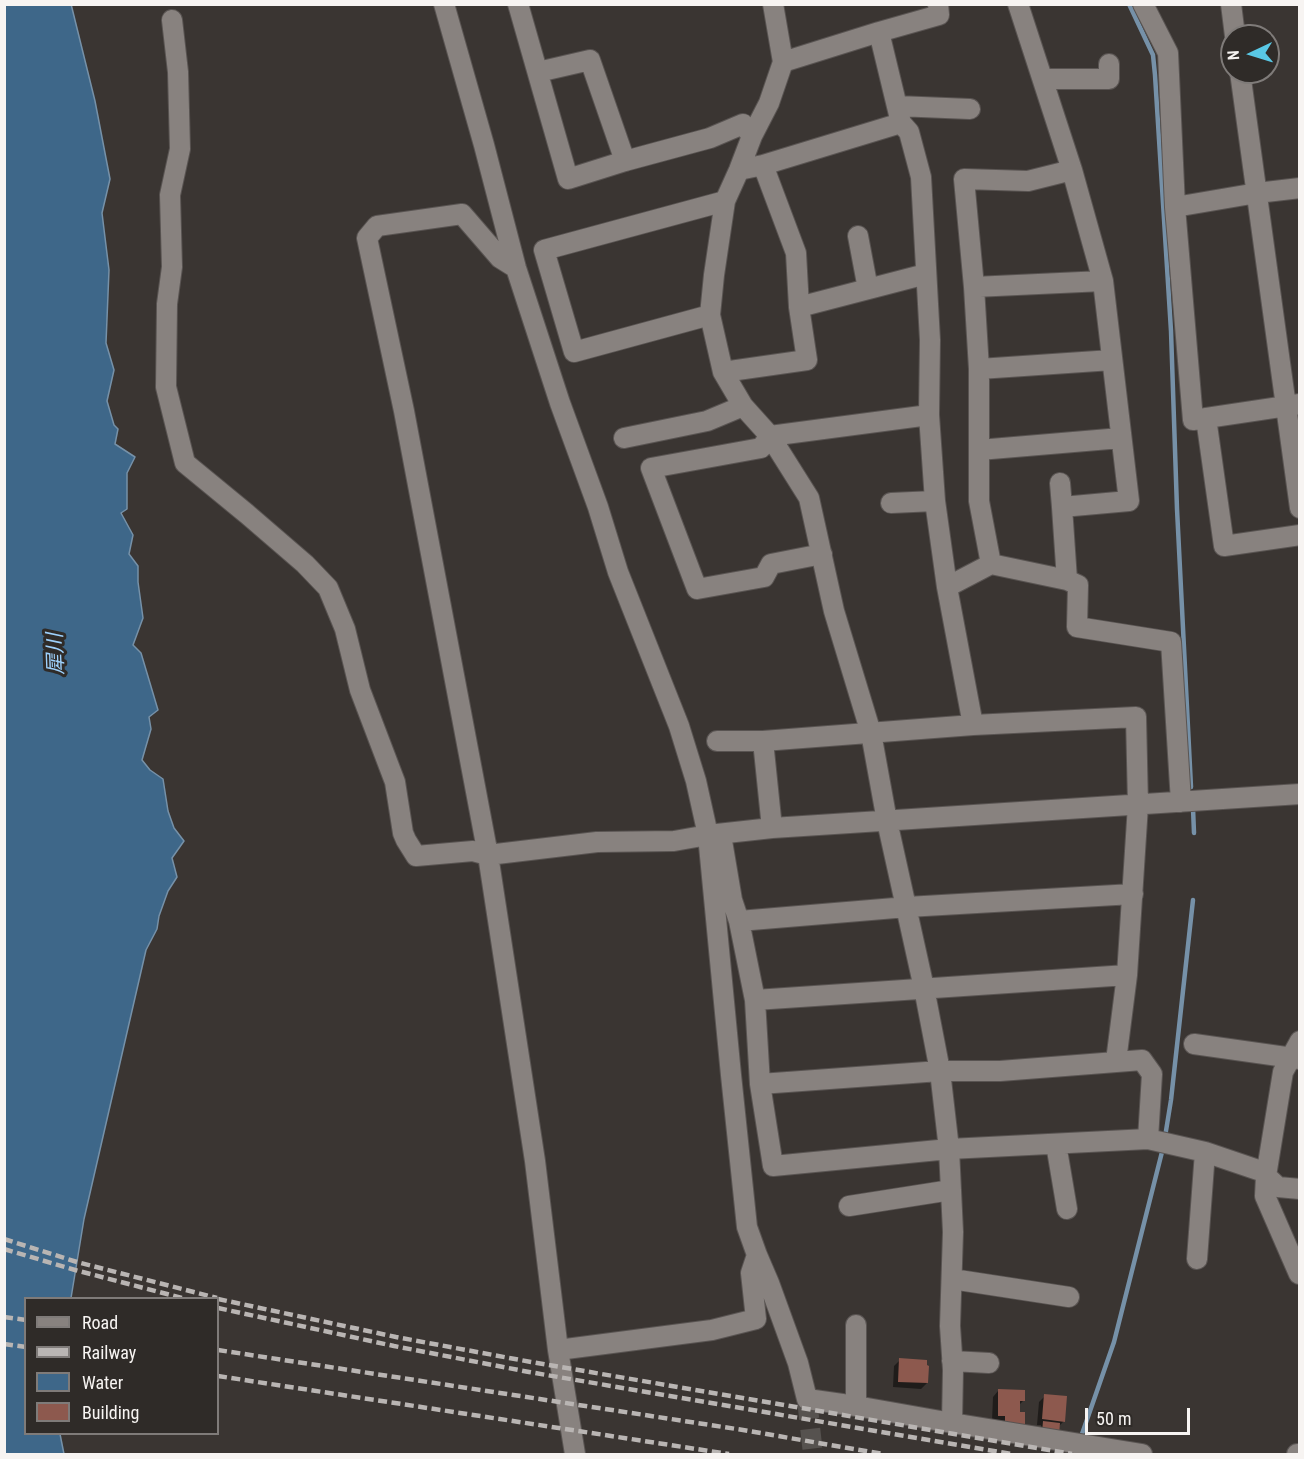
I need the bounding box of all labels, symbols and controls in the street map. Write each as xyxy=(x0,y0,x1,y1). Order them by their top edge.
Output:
north arrow xyxy=(1220,24,1280,84)
text: N xyxy=(1224,50,1243,61)
water label: 犀川 xyxy=(44,633,70,675)
legend xyxy=(24,1297,219,1435)
text: Road xyxy=(82,1312,118,1333)
text: Railway xyxy=(82,1342,136,1363)
text: Water xyxy=(82,1372,123,1393)
scale bar xyxy=(1088,1396,1193,1434)
text: Building xyxy=(82,1402,139,1423)
text: 50 m xyxy=(1096,1408,1131,1429)

